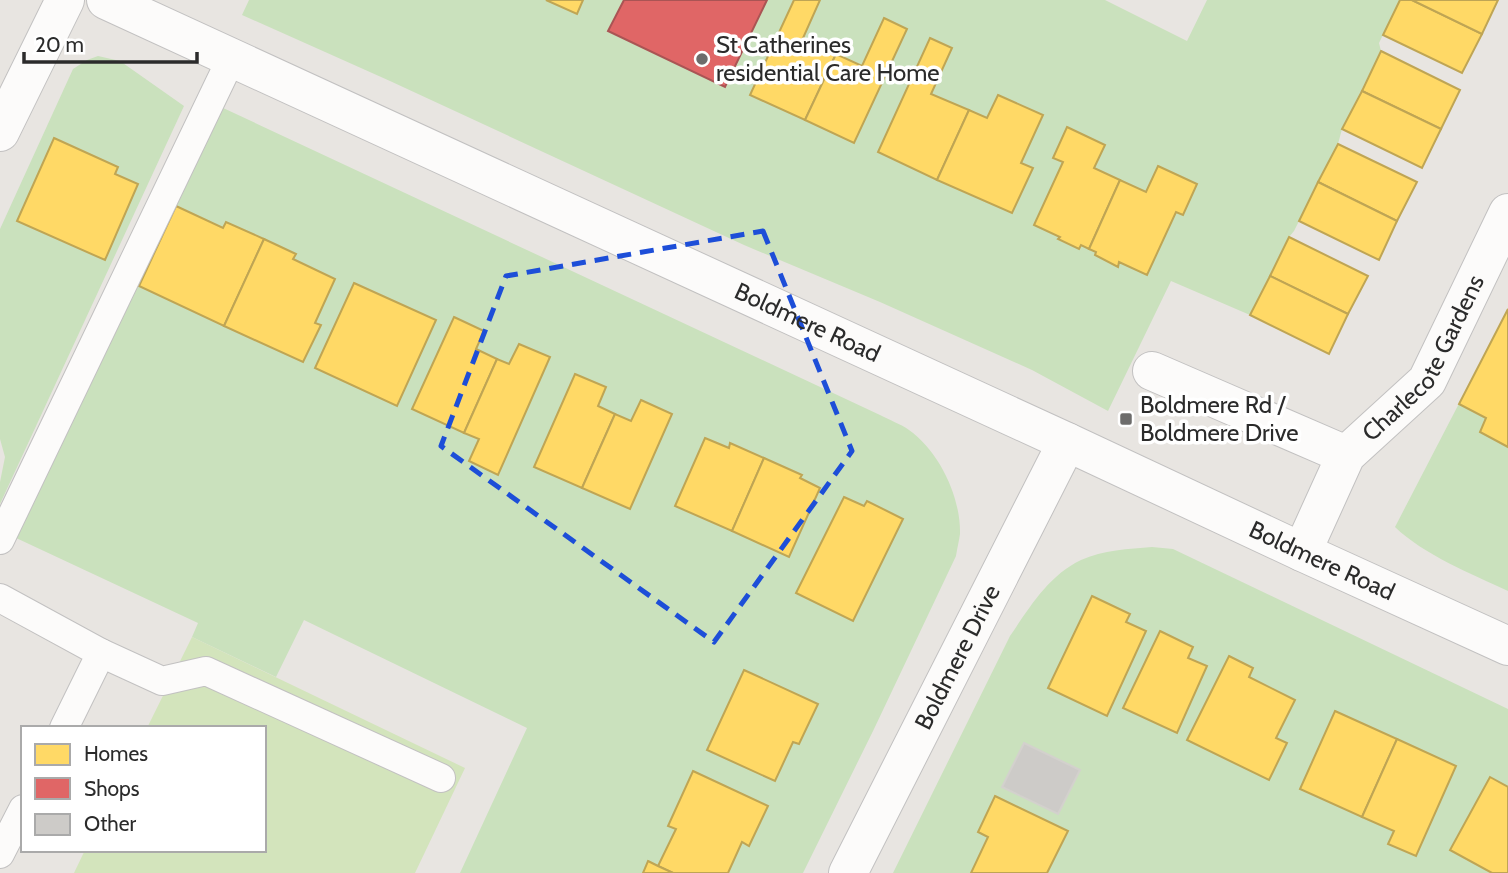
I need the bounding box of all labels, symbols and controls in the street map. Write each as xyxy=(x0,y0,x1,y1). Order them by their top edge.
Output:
scale bar xyxy=(24,21,198,65)
place label: St Catherines residential Care Home xyxy=(716,30,940,87)
text: 20 m xyxy=(35,32,84,57)
marker: St Catherines residential Care Home xyxy=(694,51,710,67)
street label: Charlecote Gardens xyxy=(1356,270,1490,447)
street label: Boldmere Road xyxy=(730,276,885,368)
place label: Boldmere Rd / Boldmere Drive xyxy=(1140,390,1299,447)
marker: Boldmere Rd / Boldmere Drive xyxy=(1118,411,1134,427)
street label: Boldmere Road xyxy=(1245,514,1399,606)
street label: Boldmere Drive xyxy=(908,580,1006,734)
legend xyxy=(21,726,266,852)
text: Homes xyxy=(84,741,148,766)
text: Shops xyxy=(84,776,140,801)
text: Other xyxy=(84,811,136,836)

